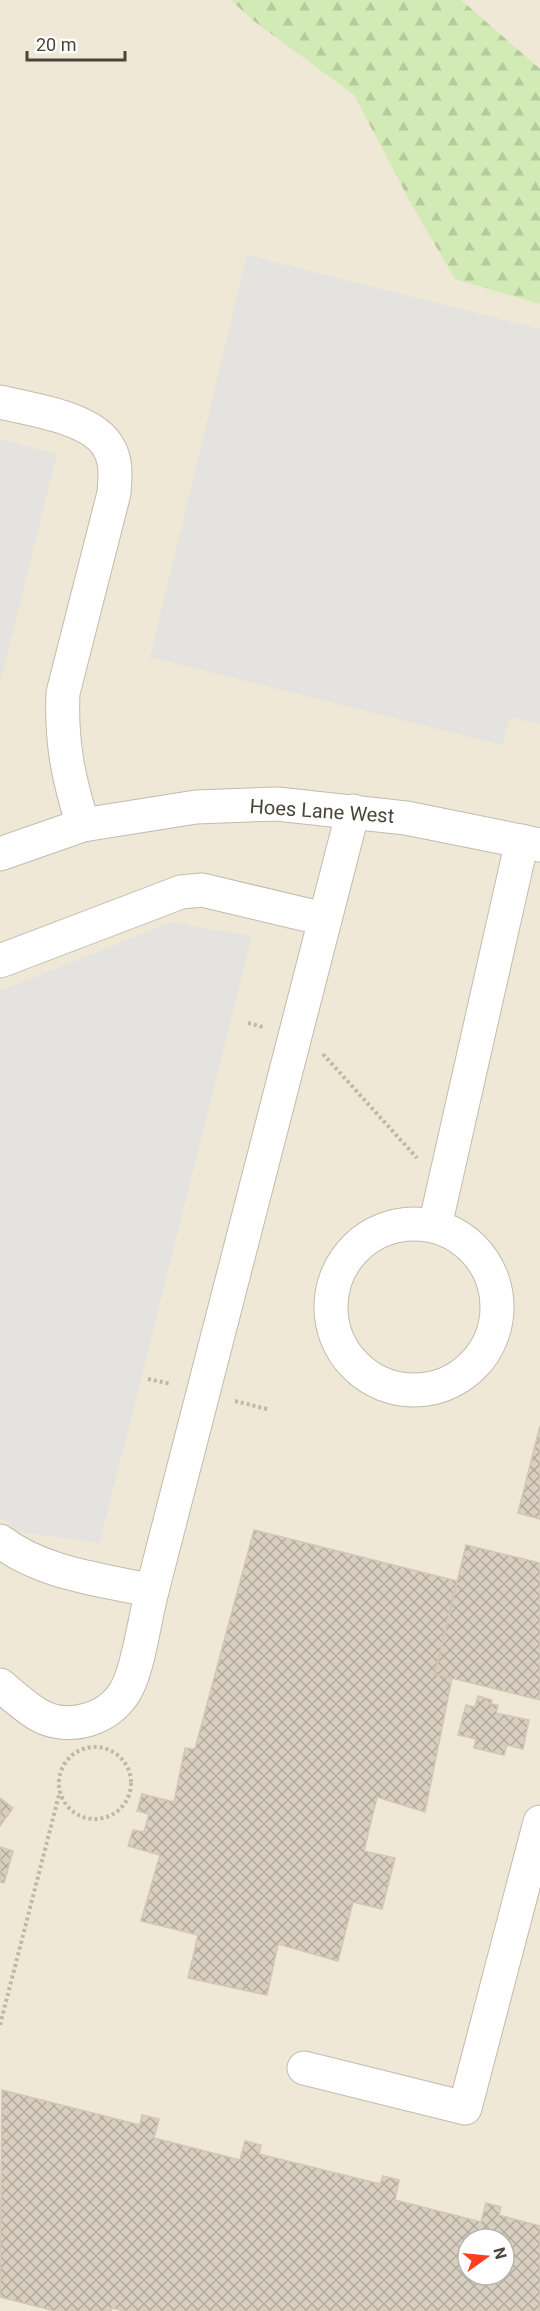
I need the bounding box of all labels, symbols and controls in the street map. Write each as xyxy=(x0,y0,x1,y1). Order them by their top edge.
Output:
scale bar xyxy=(27,24,124,62)
text: 20 m xyxy=(36,34,76,55)
street label: Hoes Lane West xyxy=(249,794,395,828)
north arrow xyxy=(456,2227,516,2287)
text: N xyxy=(489,2245,511,2261)

